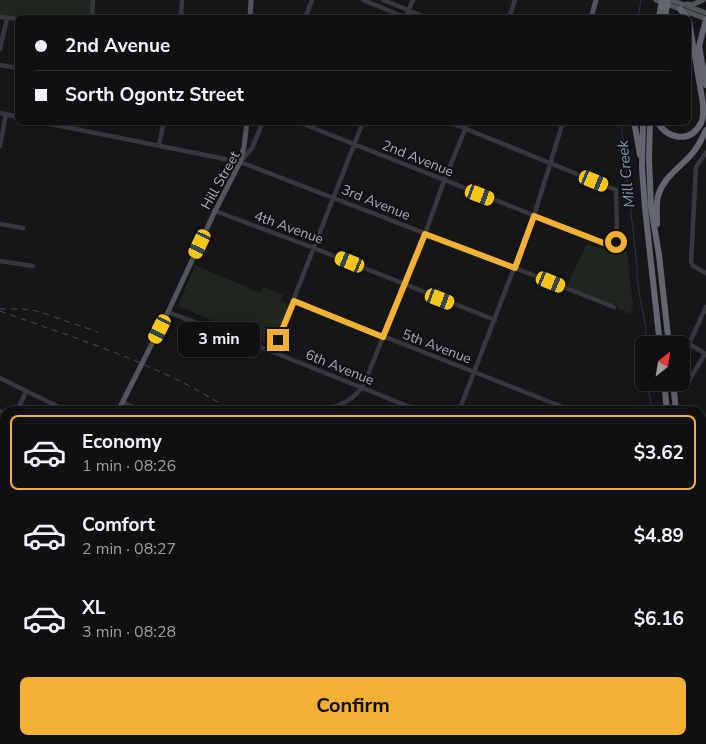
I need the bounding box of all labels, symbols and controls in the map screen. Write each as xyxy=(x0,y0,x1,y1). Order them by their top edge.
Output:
text: 2nd Avenue xyxy=(65,33,170,59)
text: Sorth Ogontz Street xyxy=(65,82,244,108)
street label: 2nd Avenue xyxy=(379,135,456,181)
water label: Mill Creek xyxy=(612,139,639,209)
street label: Hill Street xyxy=(197,148,244,213)
car xyxy=(577,168,610,194)
street label: 3rd Avenue xyxy=(339,180,413,225)
car xyxy=(463,183,496,207)
street label: 4th Avenue xyxy=(252,206,326,249)
car xyxy=(186,227,213,261)
route start xyxy=(605,231,627,253)
car xyxy=(333,249,366,275)
car xyxy=(534,269,567,295)
car xyxy=(423,287,456,311)
car xyxy=(146,312,173,346)
callout: 3 min xyxy=(178,322,260,358)
street label: 5th Avenue xyxy=(400,325,474,368)
text: 3 min xyxy=(198,328,240,350)
route end xyxy=(267,329,289,351)
north arrow xyxy=(635,336,690,391)
map controls xyxy=(635,336,690,391)
street label: 6th Avenue xyxy=(303,345,377,390)
text: Economy xyxy=(82,429,162,455)
icon: car xyxy=(22,430,67,475)
text: $3.62 xyxy=(634,440,684,466)
text: 1 min · 08:26 xyxy=(82,455,176,477)
text: Comfort xyxy=(82,512,155,538)
icon: car xyxy=(22,513,67,558)
text: $4.89 xyxy=(634,523,684,549)
text: 2 min · 08:27 xyxy=(82,538,176,560)
text: XL xyxy=(82,595,105,621)
icon: car xyxy=(22,596,67,641)
text: $6.16 xyxy=(634,606,684,632)
text: 3 min · 08:28 xyxy=(82,621,176,643)
button: Confirm xyxy=(20,677,686,735)

